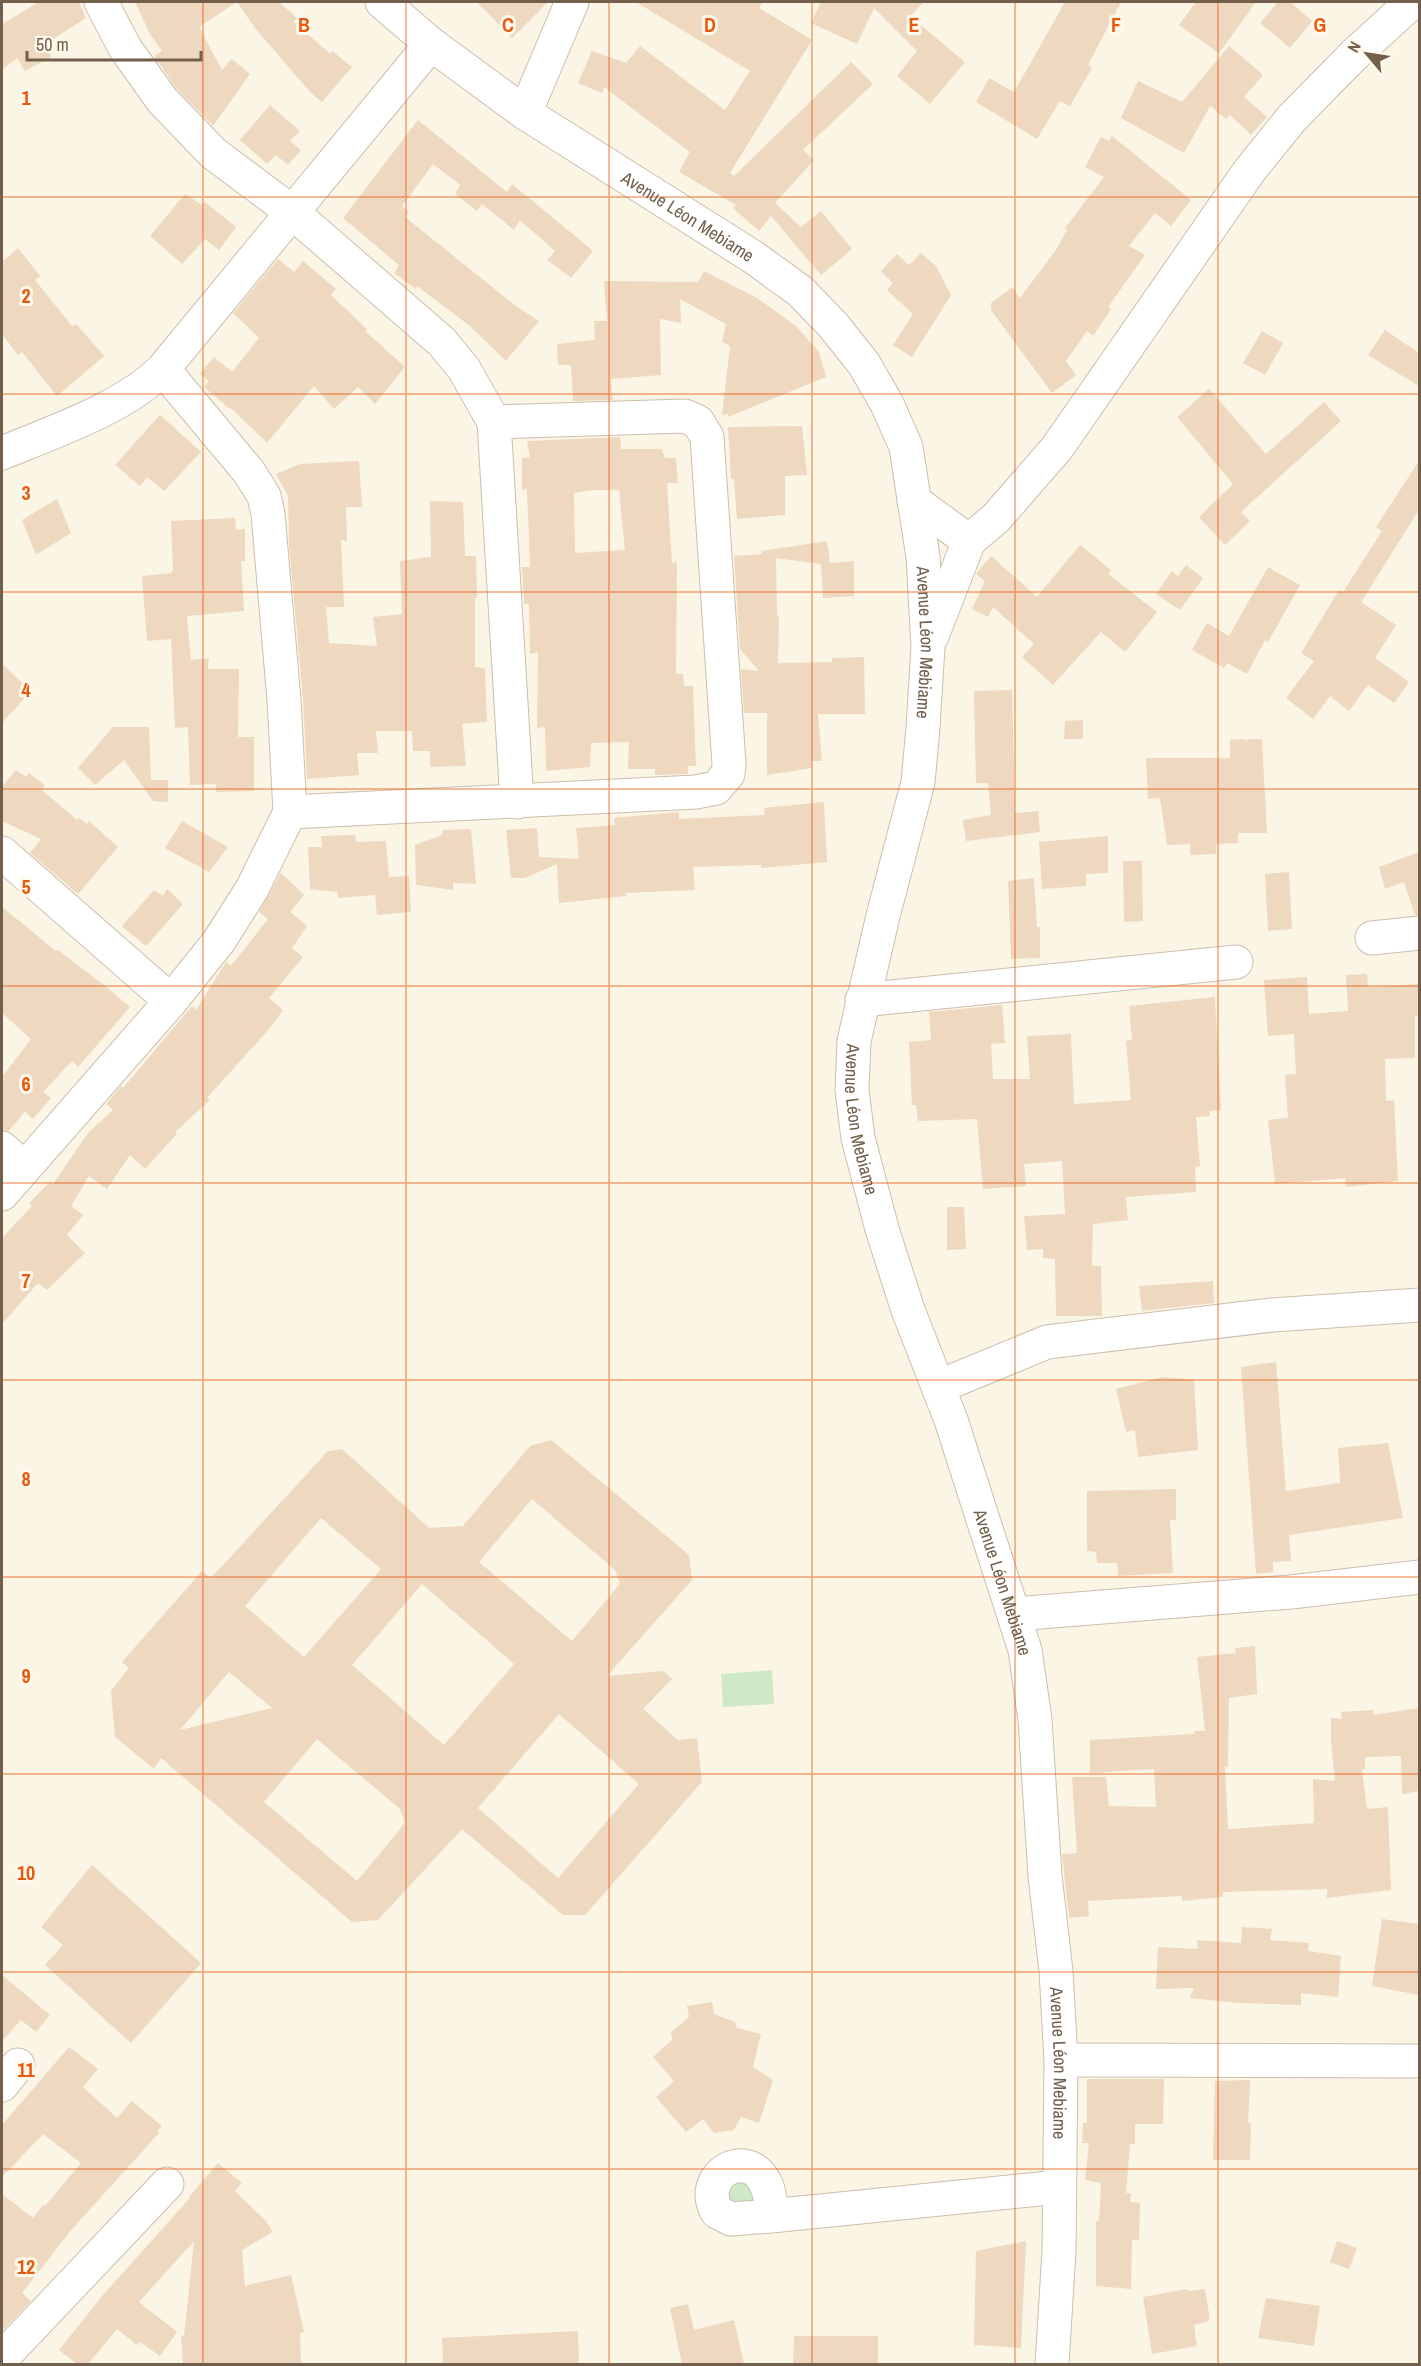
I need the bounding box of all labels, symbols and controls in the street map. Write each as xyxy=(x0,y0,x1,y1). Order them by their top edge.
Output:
text: B xyxy=(298,11,310,38)
text: C xyxy=(502,11,514,38)
text: D xyxy=(704,11,716,38)
text: E xyxy=(909,11,920,38)
text: F xyxy=(1111,11,1121,38)
text: G xyxy=(1314,11,1326,38)
scale bar xyxy=(27,24,201,62)
north arrow xyxy=(1337,24,1397,84)
text: 50 m xyxy=(36,32,69,57)
text: N xyxy=(1342,37,1366,56)
text: 1 xyxy=(21,84,31,111)
street label: Avenue Léon Mebiame xyxy=(616,164,759,267)
text: 2 xyxy=(21,282,31,309)
text: 3 xyxy=(21,479,31,506)
street label: Avenue Léon Mebiame xyxy=(911,565,941,719)
text: 4 xyxy=(21,676,31,703)
text: 5 xyxy=(21,873,31,900)
street label: Avenue Léon Mebiame xyxy=(839,1042,885,1197)
text: 6 xyxy=(21,1070,31,1097)
text: 7 xyxy=(21,1267,31,1294)
text: 8 xyxy=(21,1465,31,1492)
street label: Avenue Léon Mebiame xyxy=(968,1505,1038,1657)
text: 9 xyxy=(21,1662,31,1689)
text: 10 xyxy=(17,1859,35,1886)
street label: Avenue Léon Mebiame xyxy=(1044,1985,1074,2139)
text: 11 xyxy=(17,2056,36,2083)
text: 12 xyxy=(17,2253,35,2280)

